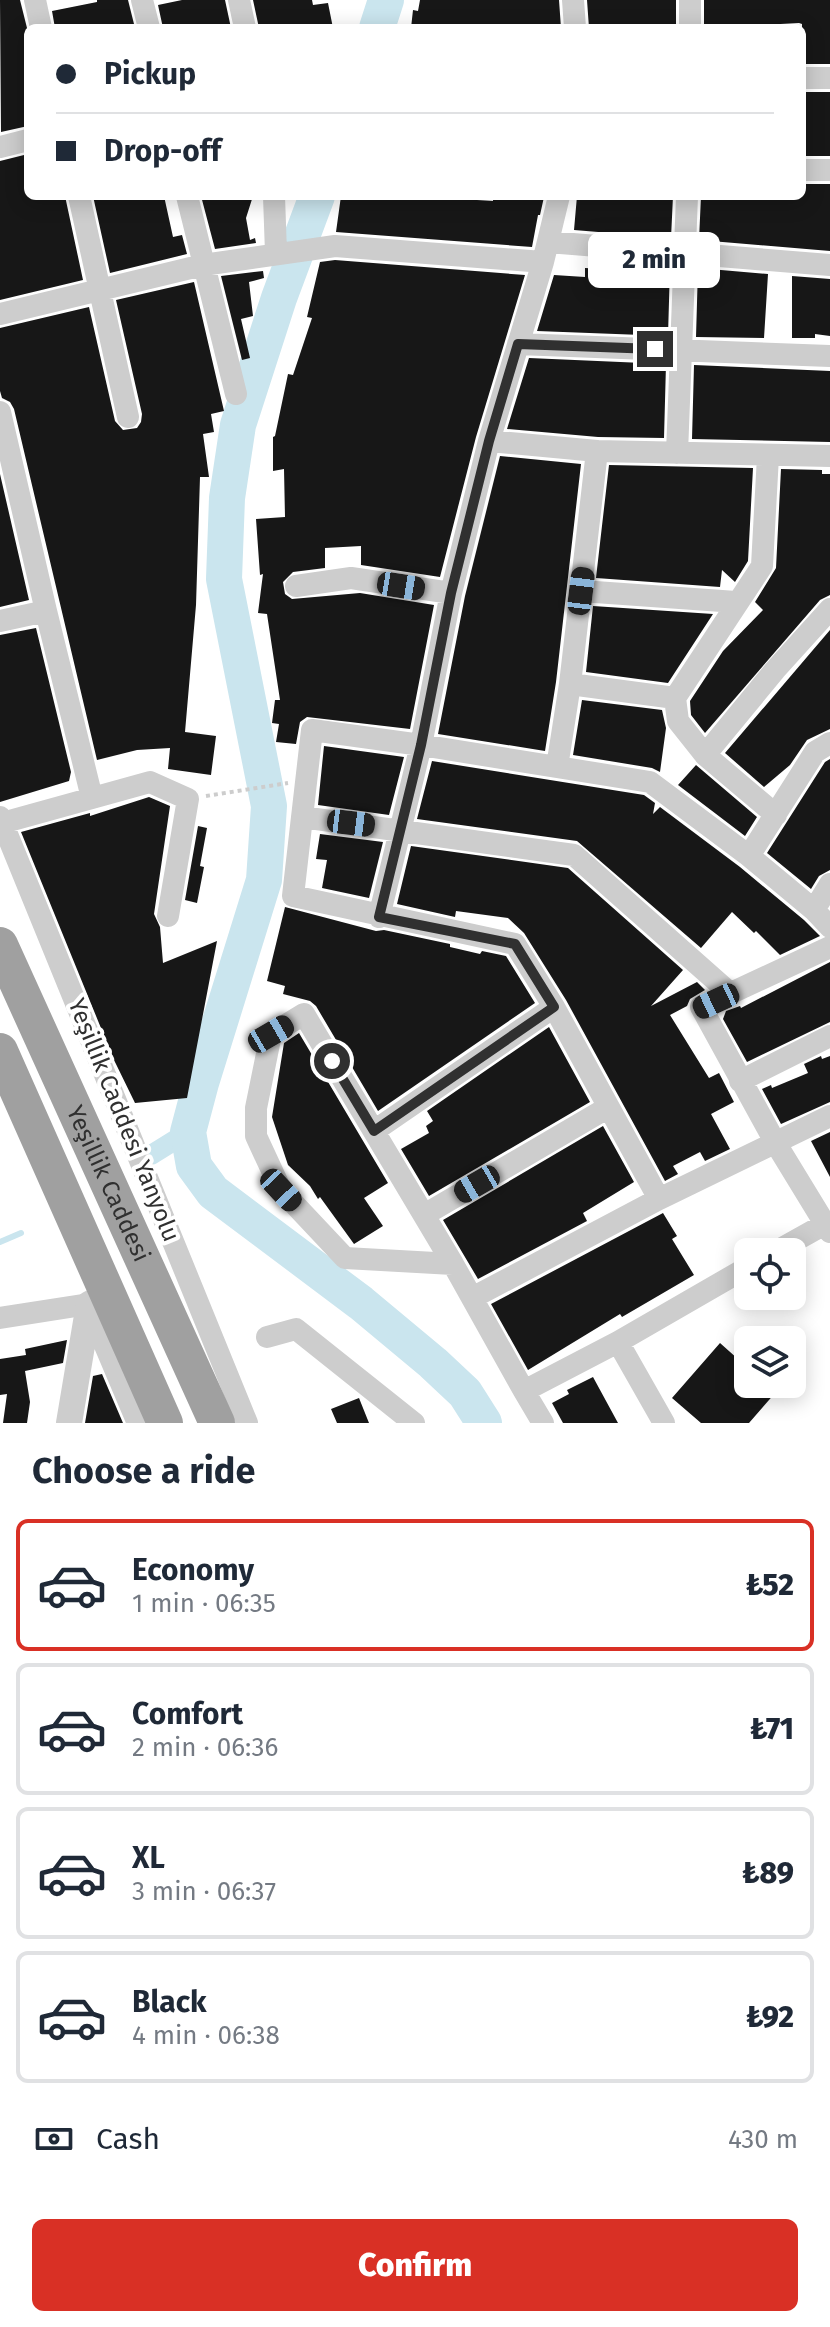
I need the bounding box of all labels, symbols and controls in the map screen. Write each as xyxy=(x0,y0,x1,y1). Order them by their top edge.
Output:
text: Pickup xyxy=(104,56,196,92)
text: Drop-off xyxy=(104,133,221,169)
callout: 2 min xyxy=(589,233,721,289)
text: 2 min xyxy=(622,244,686,275)
route end xyxy=(637,331,673,367)
car xyxy=(566,566,596,616)
car xyxy=(375,570,427,602)
car xyxy=(326,808,376,838)
car xyxy=(689,980,743,1022)
street label: Yeşillik Caddesi Yanyolu xyxy=(62,994,186,1246)
car xyxy=(244,1012,298,1056)
route start xyxy=(314,1043,350,1079)
street label: Yeşillik Caddesi xyxy=(61,1101,155,1267)
car xyxy=(450,1162,504,1206)
car xyxy=(256,1164,306,1216)
map controls xyxy=(734,1238,806,1398)
button: locate xyxy=(734,1238,806,1310)
button: layers xyxy=(734,1326,806,1398)
text: Choose a ride xyxy=(32,1449,255,1493)
icon: car xyxy=(36,1549,108,1621)
text: Economy xyxy=(132,1552,254,1588)
text: ₺52 xyxy=(745,1567,794,1603)
text: 1 min · 06:35 xyxy=(132,1588,276,1619)
icon: car xyxy=(36,1693,108,1765)
text: Comfort xyxy=(132,1696,243,1732)
text: ₺71 xyxy=(750,1711,794,1747)
text: 2 min · 06:36 xyxy=(132,1732,278,1763)
icon: car xyxy=(36,1837,108,1909)
text: XL xyxy=(132,1840,165,1876)
text: ₺89 xyxy=(742,1855,794,1891)
text: 3 min · 06:37 xyxy=(132,1876,276,1907)
icon: car xyxy=(36,1981,108,2053)
text: Black xyxy=(132,1984,207,2020)
text: ₺92 xyxy=(746,1999,794,2035)
text: 4 min · 06:38 xyxy=(132,2020,280,2051)
icon: cash xyxy=(32,2117,76,2161)
text: Cash xyxy=(96,2121,160,2157)
text: 430 m xyxy=(728,2124,798,2155)
button: Confirm xyxy=(32,2219,798,2311)

